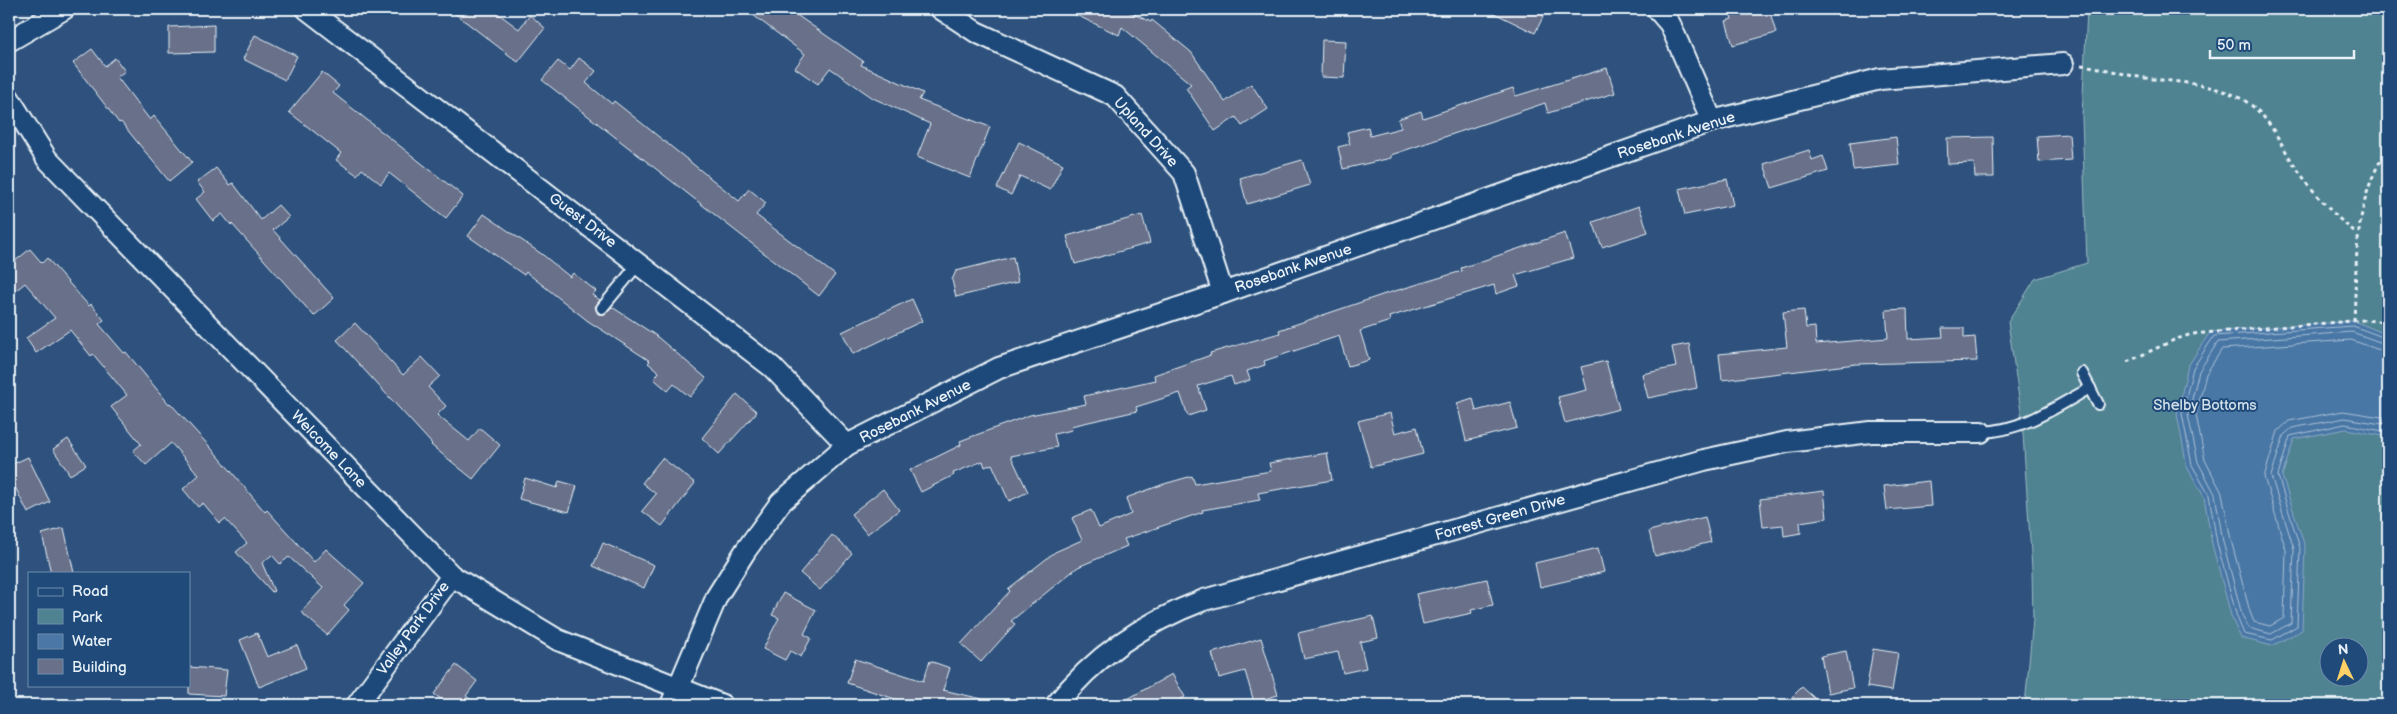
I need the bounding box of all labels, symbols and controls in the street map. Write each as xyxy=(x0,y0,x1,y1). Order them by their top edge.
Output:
scale bar xyxy=(2210,28,2353,60)
text: 50 m xyxy=(2217,36,2251,55)
street label: Upland Drive xyxy=(1109,93,1182,171)
street label: Rosebank Avenue xyxy=(1615,107,1738,163)
street label: Guest Drive xyxy=(545,189,620,252)
street label: Rosebank Avenue xyxy=(1232,239,1354,297)
street label: Rosebank Avenue xyxy=(856,375,974,448)
park label: Shelby Bottoms xyxy=(2153,396,2257,415)
street label: Welcome Lane xyxy=(287,406,371,492)
street label: Forrest Green Drive xyxy=(1433,490,1567,545)
legend xyxy=(28,572,190,686)
street label: Valley Park Drive xyxy=(373,578,454,679)
text: Road xyxy=(72,582,108,601)
text: Park xyxy=(72,608,103,627)
text: Water xyxy=(72,632,112,651)
north arrow xyxy=(2320,636,2370,686)
text: N xyxy=(2337,641,2349,658)
text: Building xyxy=(72,658,127,677)

